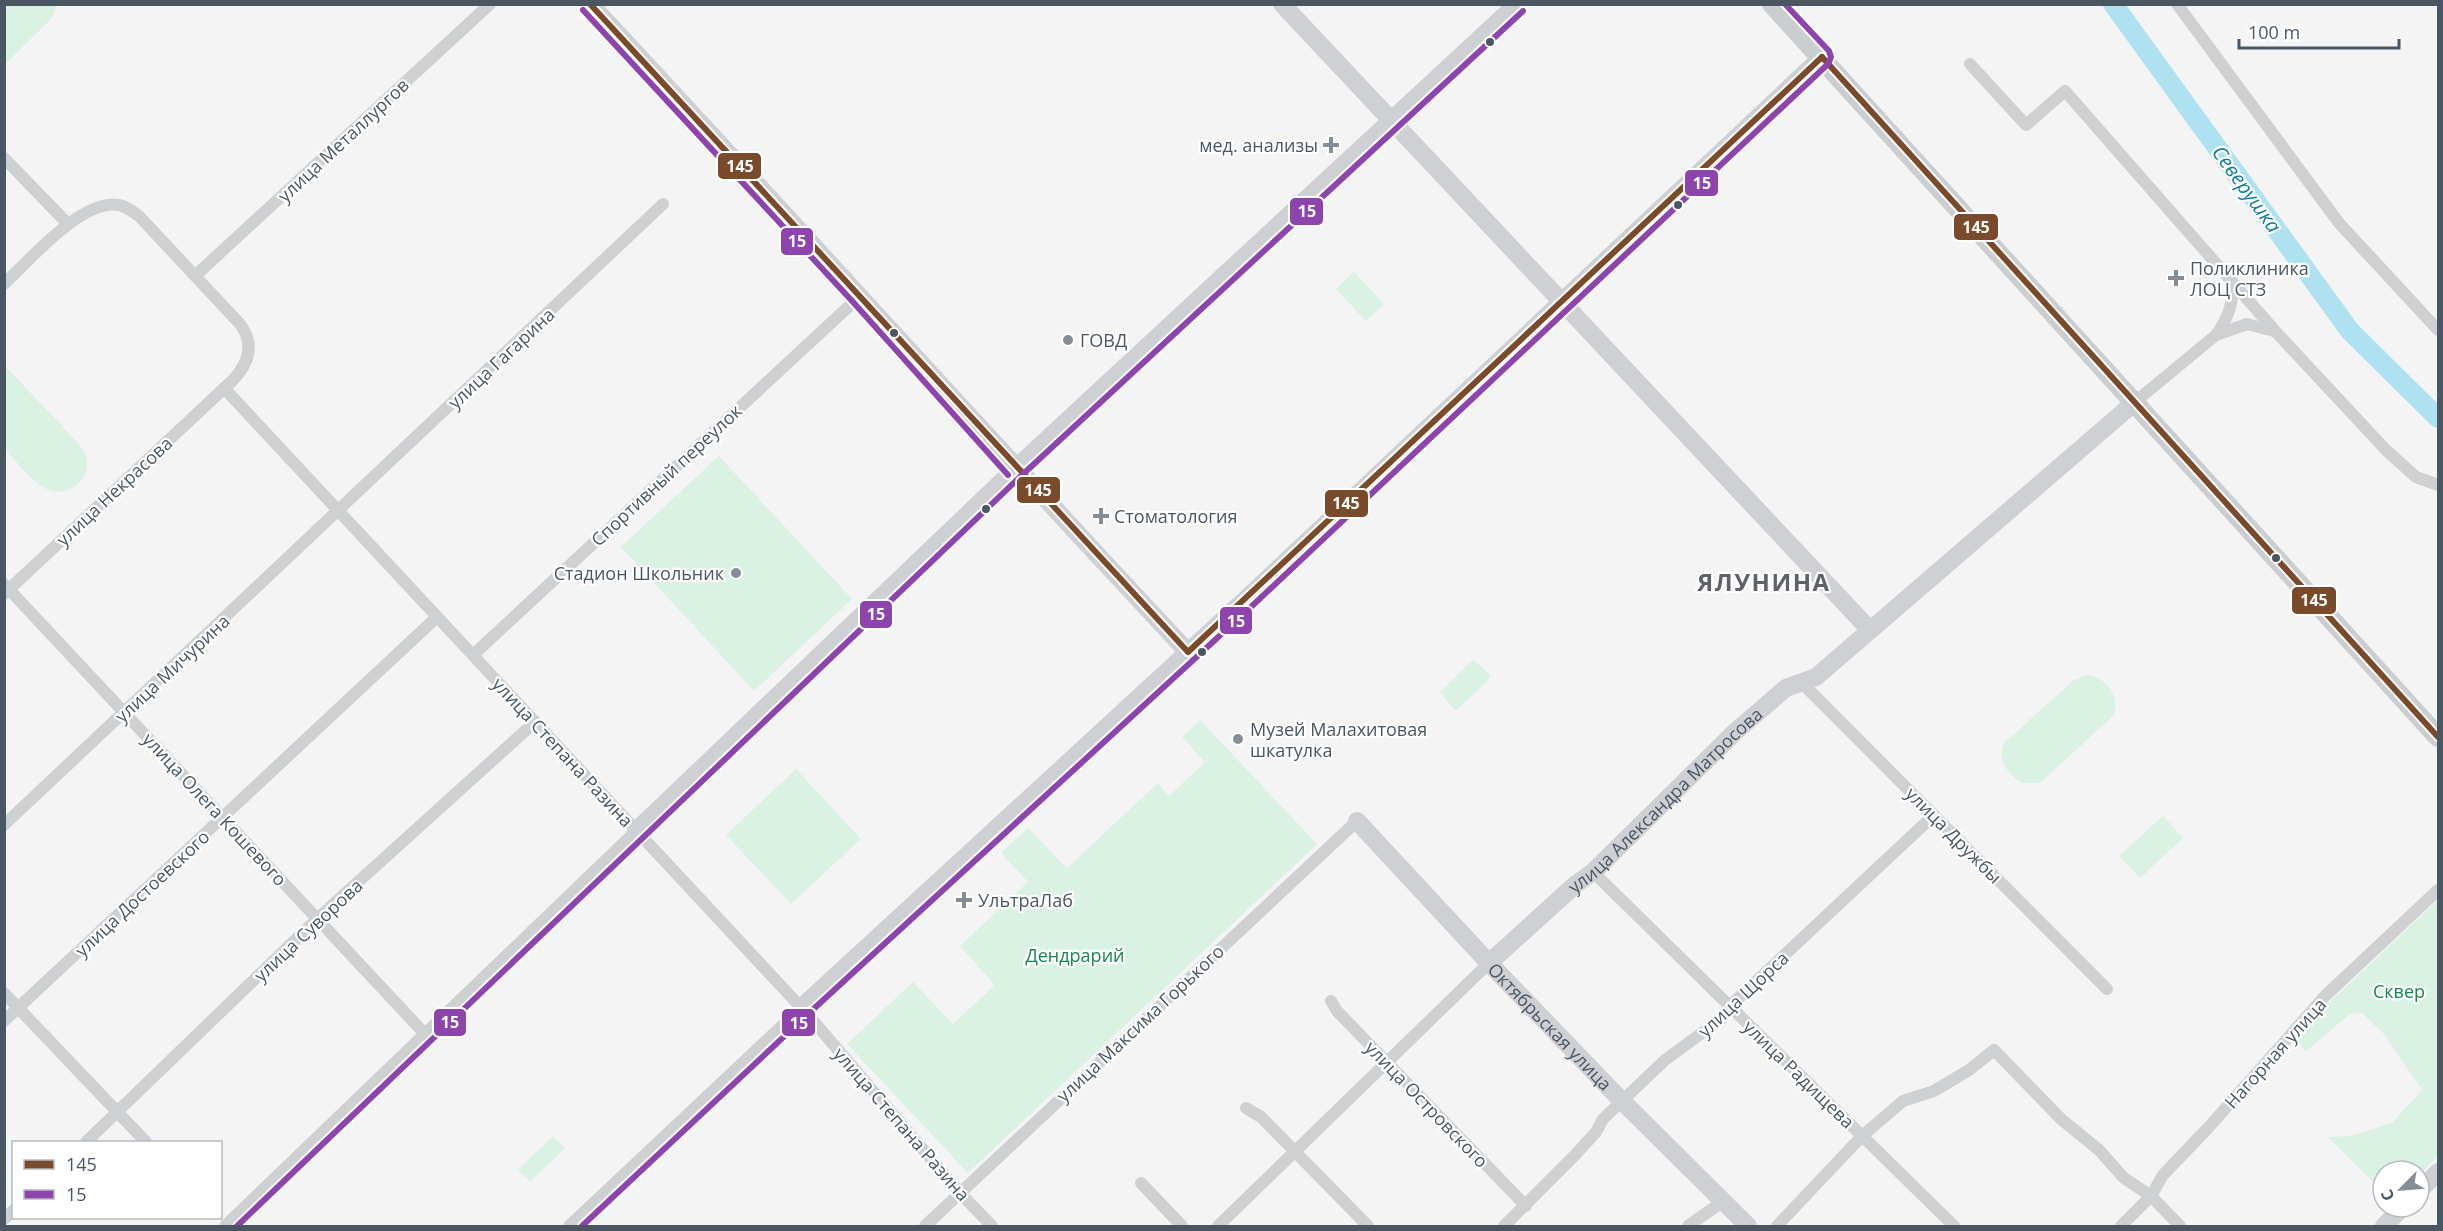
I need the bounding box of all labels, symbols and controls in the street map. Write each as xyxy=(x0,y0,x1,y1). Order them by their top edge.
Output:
scale bar xyxy=(2239,12,2400,50)
text: 100 m xyxy=(2248,20,2300,44)
unlabelled marker xyxy=(1484,36,1496,48)
street label: улица Металлургов xyxy=(272,73,414,207)
place label: мед. анализы xyxy=(1199,133,1318,157)
marker: мед. анализы xyxy=(1322,136,1340,154)
water label: Северушка xyxy=(2206,140,2288,238)
line badge: 145 xyxy=(717,152,762,180)
text: 145 xyxy=(726,155,754,177)
line badge: 15 xyxy=(1684,169,1719,197)
text: 15 xyxy=(1693,172,1711,194)
line badge: 15 xyxy=(1289,197,1324,226)
unlabelled marker xyxy=(1672,199,1684,211)
text: 15 xyxy=(1298,200,1316,222)
line badge: 145 xyxy=(1953,213,1999,241)
text: 145 xyxy=(1962,216,1990,238)
line badge: 15 xyxy=(780,227,814,256)
text: 15 xyxy=(788,230,806,252)
place label: Поликлиника ЛОЦ СТЗ xyxy=(2190,256,2309,301)
marker: Поликлиника ЛОЦ СТЗ xyxy=(2167,269,2185,287)
street label: улица Гагарина xyxy=(442,302,560,414)
unlabelled marker xyxy=(888,327,900,339)
place label: ГОВД xyxy=(1080,328,1127,352)
marker: ГОВД xyxy=(1061,333,1075,347)
street label: Спортивный переулок xyxy=(585,398,747,551)
street label: улица Некрасова xyxy=(51,431,177,551)
line badge: 145 xyxy=(1016,476,1061,504)
text: 145 xyxy=(1024,479,1052,501)
line badge: 145 xyxy=(1324,489,1369,518)
text: 145 xyxy=(1332,492,1360,514)
unlabelled marker xyxy=(980,503,992,515)
place label: Стоматология xyxy=(1114,504,1237,528)
marker: Стоматология xyxy=(1092,507,1110,525)
unlabelled marker xyxy=(2270,552,2282,564)
place label: Стадион Школьник xyxy=(554,561,725,585)
district label: ЯЛУНИНА xyxy=(1696,565,1831,598)
marker: Стадион Школьник xyxy=(729,566,743,580)
line badge: 145 xyxy=(2291,586,2337,615)
text: 145 xyxy=(2300,589,2328,611)
line badge: 15 xyxy=(859,600,893,629)
text: 15 xyxy=(867,603,885,625)
line badge: 15 xyxy=(1219,606,1253,635)
street label: улица Мичурина xyxy=(110,609,234,727)
text: 15 xyxy=(1227,610,1245,632)
unlabelled marker xyxy=(1196,646,1208,658)
street label: улица Степана Разина xyxy=(487,672,639,832)
street label: улица Александра Матросова xyxy=(1562,702,1767,898)
place label: Музей Малахитовая шкатулка xyxy=(1250,717,1427,762)
street label: улица Олега Кошевого xyxy=(138,727,292,891)
marker: Музей Малахитовая шкатулка xyxy=(1231,732,1245,746)
street label: улица Дружбы xyxy=(1901,782,2007,888)
street label: улица Достоевского xyxy=(70,824,214,962)
street label: улица Суворова xyxy=(248,873,368,987)
place label: УльтраЛаб xyxy=(978,888,1073,912)
marker: УльтраЛаб xyxy=(955,891,973,909)
street label: улица Максима Горького xyxy=(1051,939,1229,1107)
park label: Дендрарий xyxy=(1025,943,1125,967)
street label: улица Щорса xyxy=(1692,946,1794,1042)
street label: Октябрьская улица xyxy=(1483,957,1617,1096)
park label: Сквер xyxy=(2373,979,2425,1003)
street label: Нагорная улица xyxy=(2219,993,2331,1113)
line badge: 15 xyxy=(433,1008,467,1037)
line badge: 15 xyxy=(781,1008,816,1037)
text: 15 xyxy=(441,1011,459,1033)
text: 15 xyxy=(790,1012,808,1034)
street label: улица Радищева xyxy=(1738,1015,1860,1133)
street label: улица Островского xyxy=(1360,1035,1494,1173)
street label: улица Степана Разина xyxy=(829,1042,975,1206)
legend xyxy=(12,1141,222,1219)
text: 145 xyxy=(66,1152,97,1176)
north arrow xyxy=(2371,1159,2431,1219)
text: 15 xyxy=(66,1182,87,1206)
text: С xyxy=(2375,1186,2400,1205)

